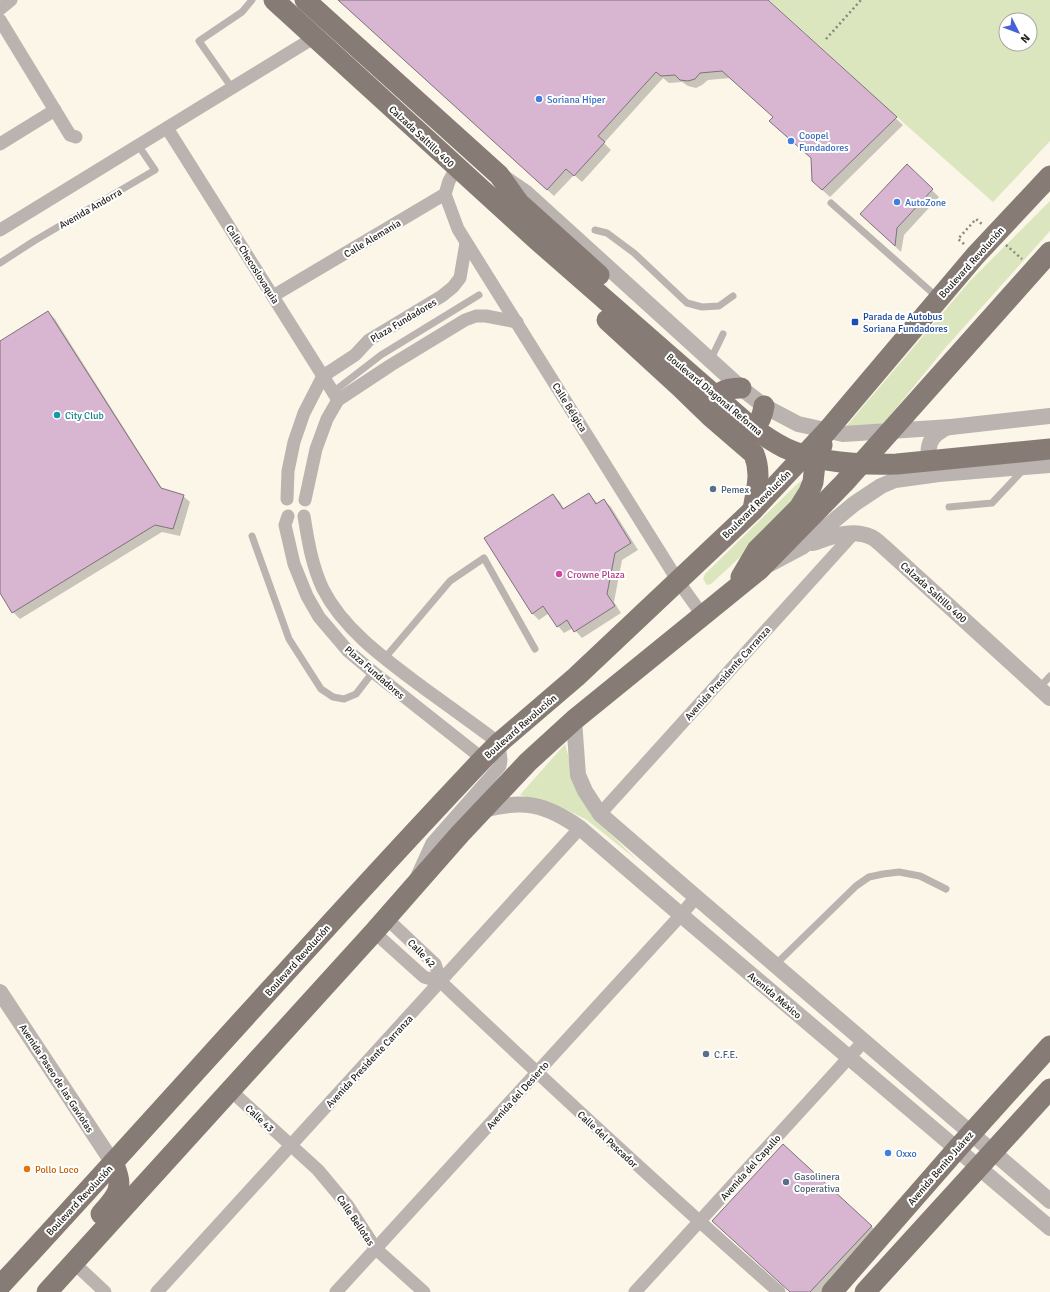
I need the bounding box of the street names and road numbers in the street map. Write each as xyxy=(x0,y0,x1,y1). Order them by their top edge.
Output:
street label: Calzada Saltillo 400 xyxy=(386,103,457,170)
street label: Avenida Andorra xyxy=(57,186,124,232)
street label: Calle Alemania xyxy=(342,217,403,260)
street label: Calle Checoslovaquia xyxy=(223,223,281,306)
street label: Boulevard Revolución xyxy=(937,224,1007,301)
street label: Plaza Fundadores xyxy=(368,296,439,345)
street label: Boulevard Diagonal Reforma xyxy=(664,351,765,438)
street label: Calle Bélgica xyxy=(549,381,589,434)
street label: Boulevard Revolución xyxy=(720,468,793,541)
street label: Calzada Saltillo 400 xyxy=(898,560,969,626)
street label: Avenida Presidente Carranza xyxy=(682,624,773,723)
street label: Plaza Fundadores xyxy=(342,644,407,702)
street label: Boulevard Revolución xyxy=(482,692,559,761)
street label: Boulevard Revolución xyxy=(263,922,333,999)
street label: Calle 42 xyxy=(405,937,438,970)
street label: Avenida México xyxy=(745,970,804,1022)
street label: Avenida Presidente Carranza xyxy=(324,1013,416,1110)
street label: Avenida Paseo de las Gaviotas xyxy=(17,1022,96,1136)
street label: Avenida del Desierto xyxy=(484,1059,552,1132)
street label: Calle 43 xyxy=(243,1103,276,1135)
street label: Calle del Pescador xyxy=(575,1109,640,1171)
street label: Avenida Benito Juárez xyxy=(905,1129,976,1208)
street label: Avenida del Capullo xyxy=(718,1132,783,1203)
street label: Boulevard Revolución xyxy=(44,1163,115,1238)
street label: Calle Bellotas xyxy=(334,1193,377,1249)

